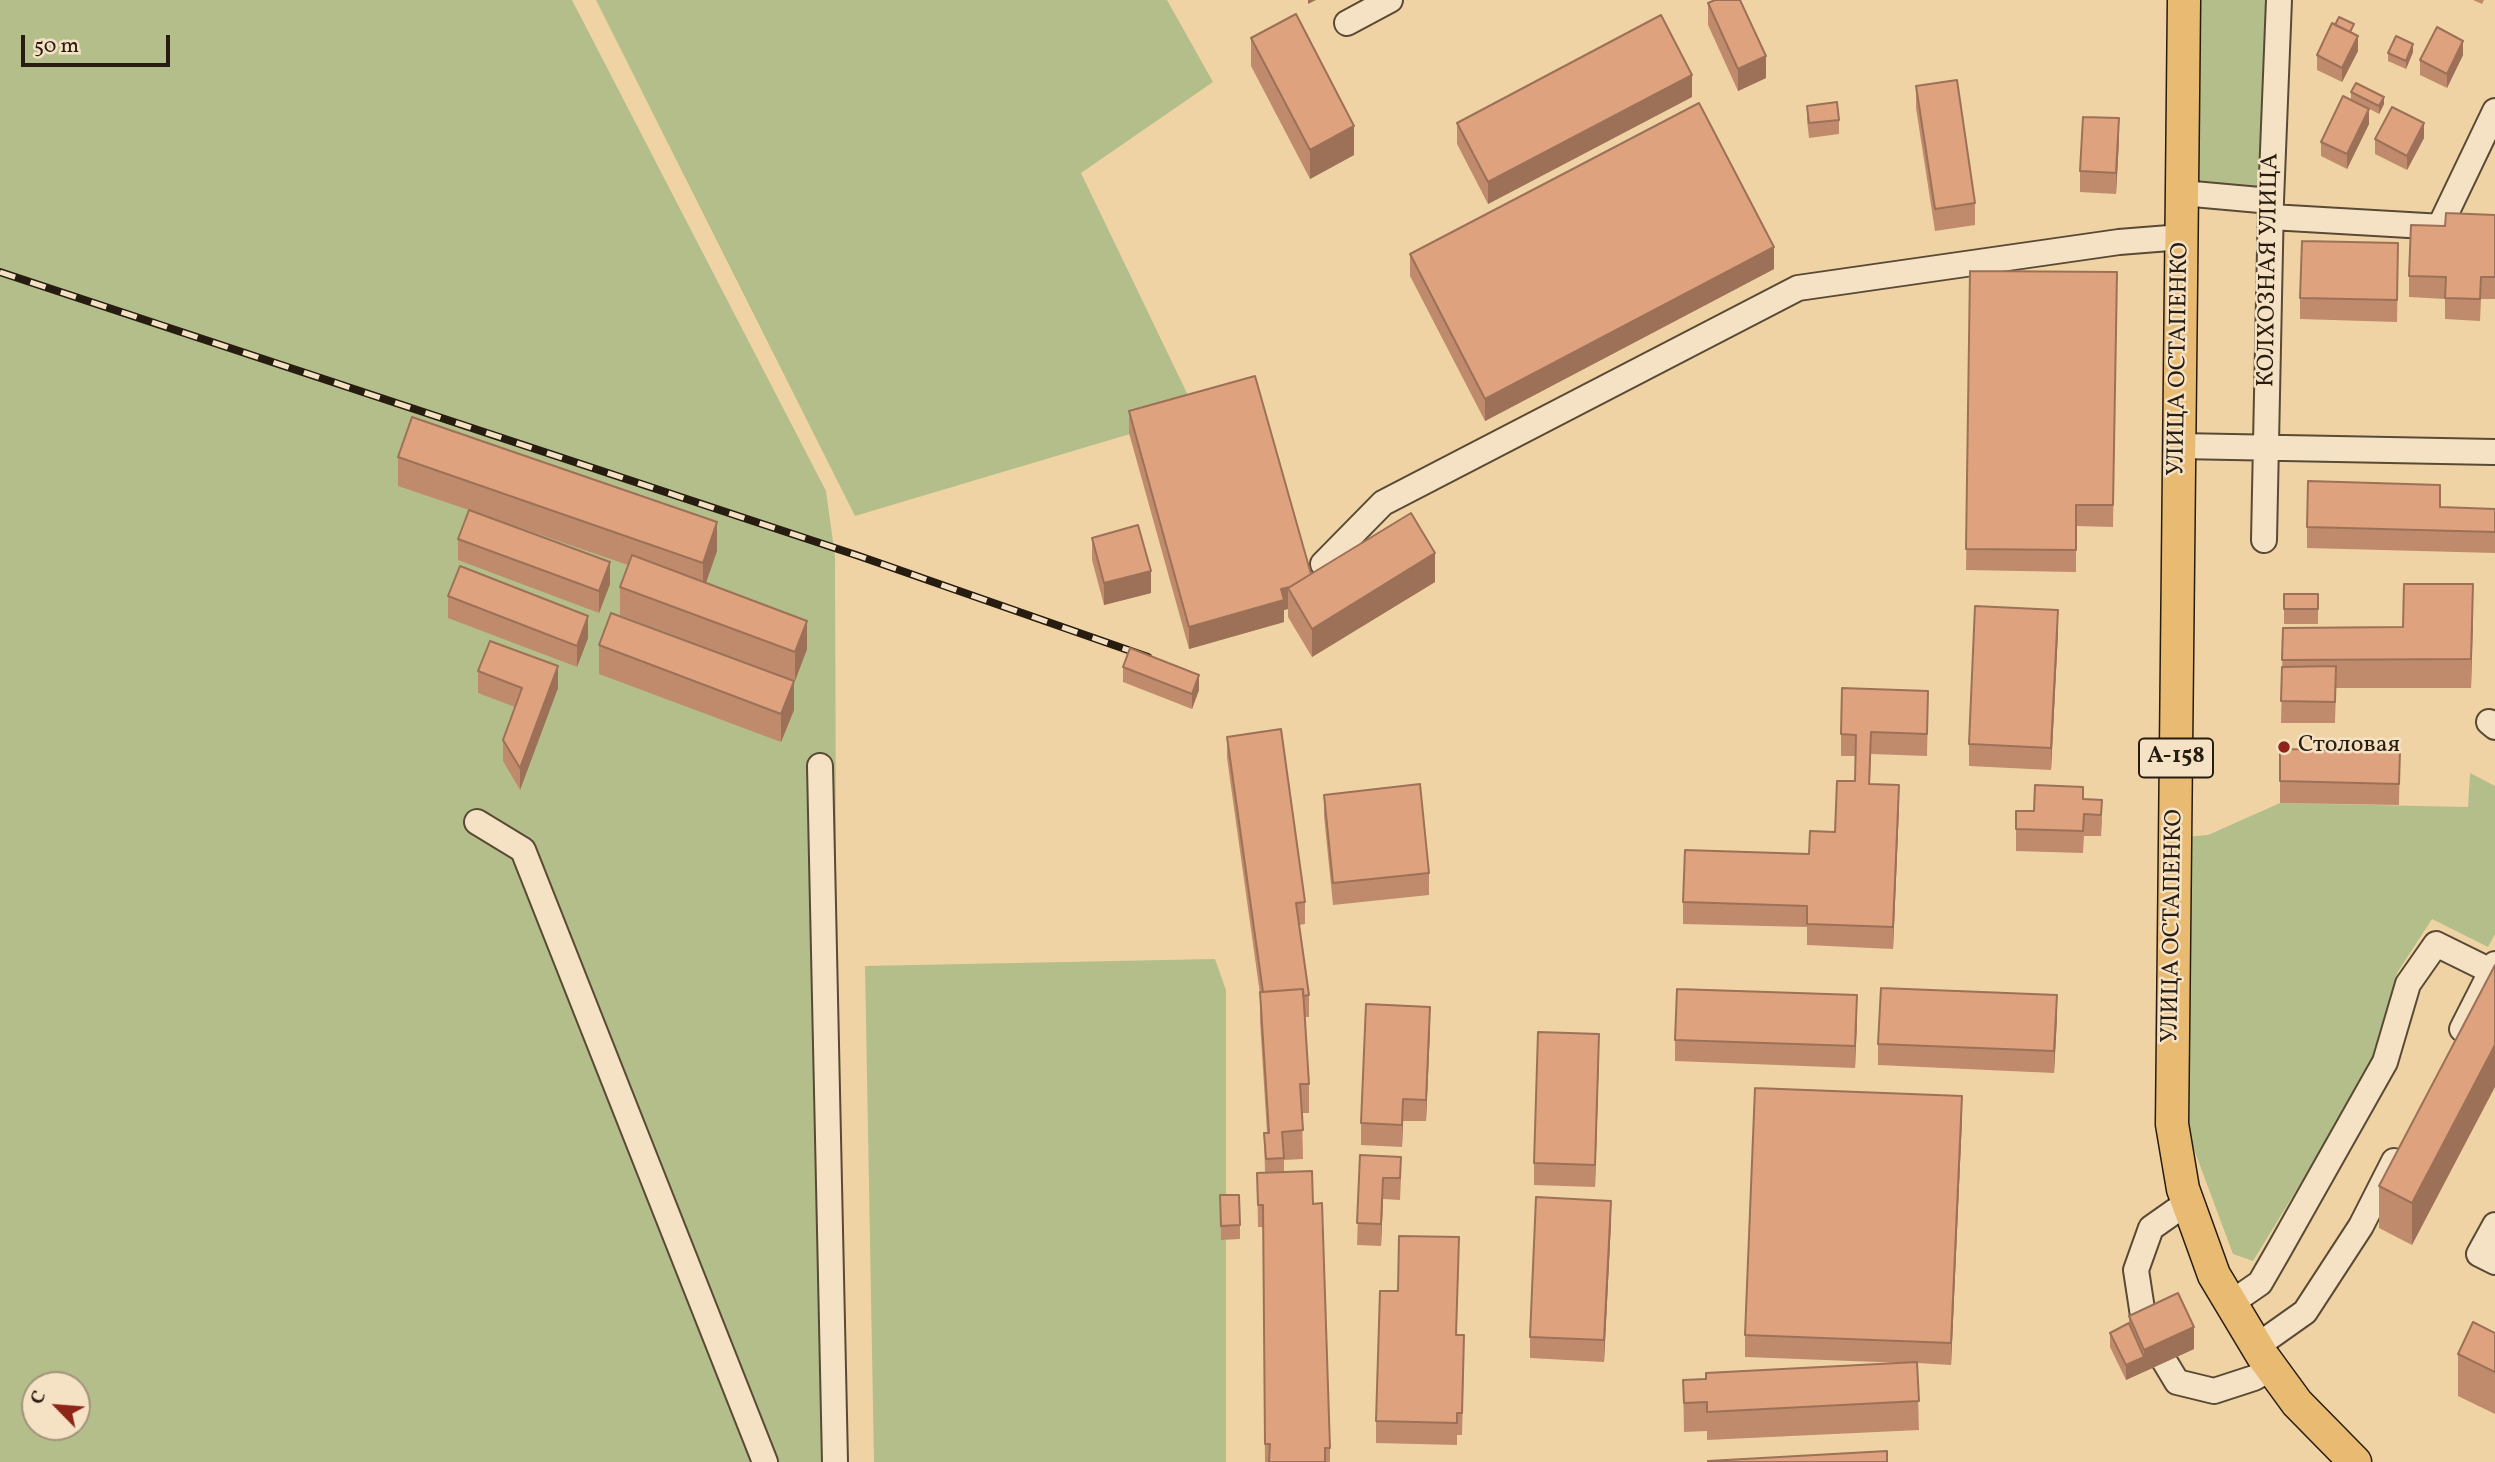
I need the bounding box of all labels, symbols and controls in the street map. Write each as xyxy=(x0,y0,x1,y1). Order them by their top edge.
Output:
scale bar xyxy=(24,21,173,65)
text: 50 m xyxy=(34,32,79,61)
street label: КОЛХОЗНАЯ УЛИЦА xyxy=(2254,153,2286,387)
street label: УЛИЦА ОСТАПЕНКО xyxy=(2164,242,2196,476)
place label: Столовая xyxy=(2298,733,2400,761)
road number: А-158 xyxy=(2139,738,2213,778)
marker: Столовая xyxy=(2276,739,2292,755)
street label: УЛИЦА ОСТАПЕНКО xyxy=(2158,809,2190,1043)
north arrow xyxy=(21,1371,91,1441)
text: С xyxy=(24,1387,53,1409)

